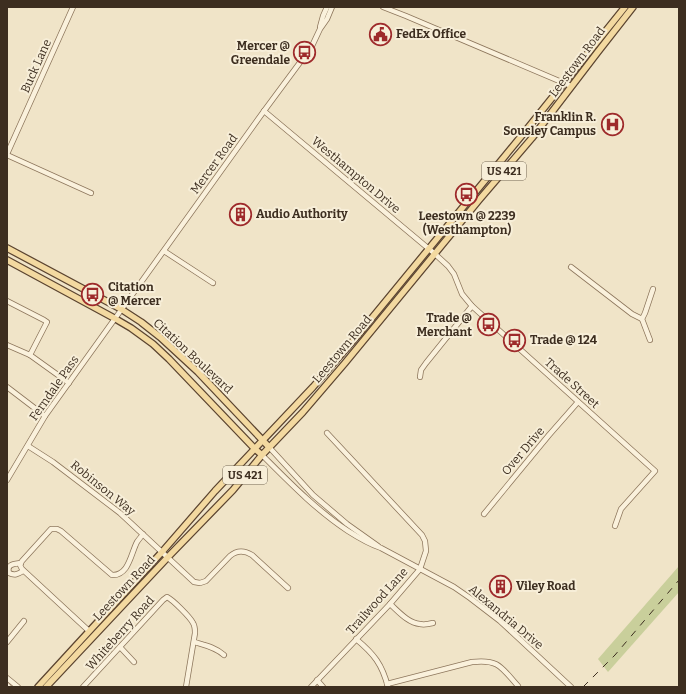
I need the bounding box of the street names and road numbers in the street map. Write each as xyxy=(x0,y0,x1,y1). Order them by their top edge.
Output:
street label: Leestown Road xyxy=(546,24,608,100)
street label: Buck Lane xyxy=(18,37,54,95)
street label: Mercer Road xyxy=(188,131,240,197)
street label: Westhampton Drive xyxy=(309,134,403,216)
road number: US 421 xyxy=(482,162,526,180)
street label: Leestown Road xyxy=(310,312,374,386)
street label: Citation Boulevard xyxy=(151,316,235,396)
street label: Ferndale Pass xyxy=(26,353,82,423)
street label: Trade Street xyxy=(542,355,603,411)
street label: Over Drive xyxy=(499,424,547,478)
street label: Robinson Way xyxy=(68,458,139,519)
road number: US 421 xyxy=(223,466,267,484)
street label: Leestown Road xyxy=(90,553,158,623)
street label: Trailwood Lane xyxy=(343,565,411,637)
street label: Alexandria Drive xyxy=(466,582,546,652)
street label: Whiteberry Road xyxy=(83,593,157,673)

